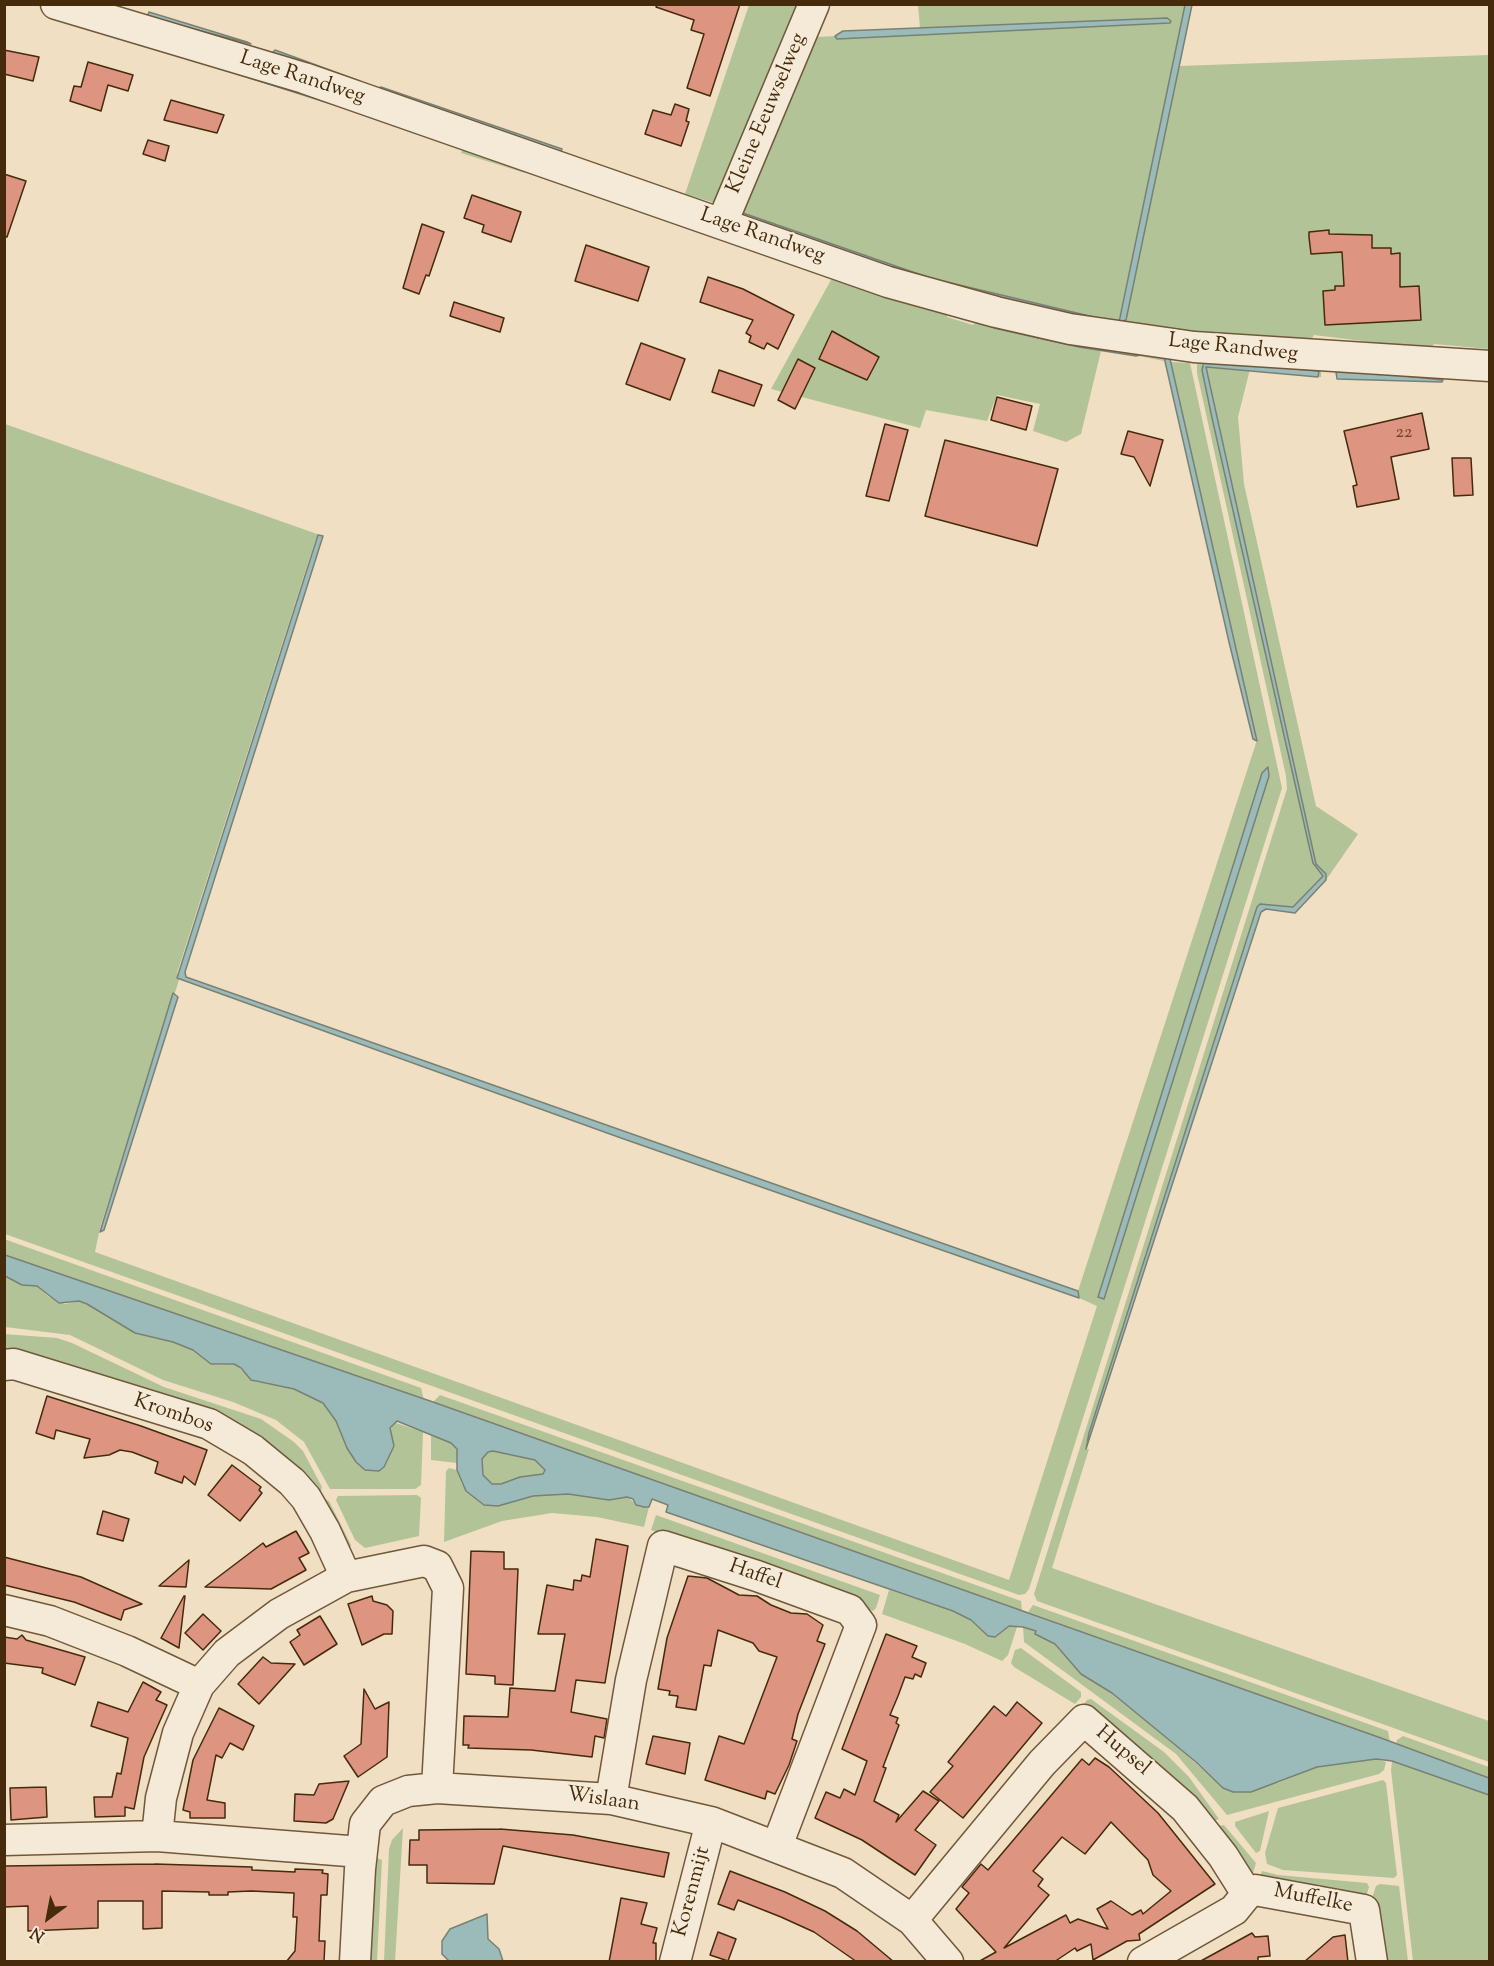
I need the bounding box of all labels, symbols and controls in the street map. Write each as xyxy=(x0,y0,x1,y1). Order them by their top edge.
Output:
street label: Kleine Eeuwselweg xyxy=(723,30,813,198)
street label: Lage Randweg xyxy=(236,47,368,111)
street label: Lage Randweg xyxy=(696,204,828,270)
street label: Lage Randweg xyxy=(1167,330,1299,368)
house number: 22 xyxy=(1396,423,1412,445)
street label: Krombos xyxy=(130,1390,216,1440)
street label: Haffel xyxy=(725,1555,785,1597)
street label: Hupsel xyxy=(1089,1722,1155,1782)
street label: Wislaan xyxy=(565,1783,641,1819)
street label: Korenmijt xyxy=(669,1844,717,1940)
street label: Muffelke xyxy=(1271,1880,1355,1920)
north arrow xyxy=(18,1888,78,1948)
text: N xyxy=(27,1921,50,1947)

